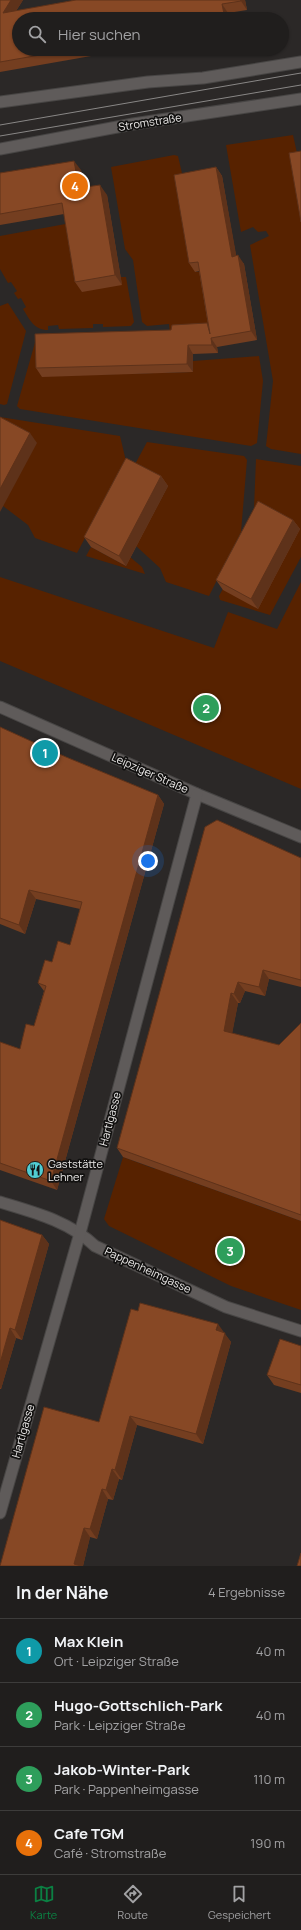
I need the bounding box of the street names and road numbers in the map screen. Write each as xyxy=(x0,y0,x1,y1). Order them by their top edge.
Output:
street label: Stromstraße xyxy=(117,109,183,134)
street label: Leipziger Straße xyxy=(109,749,191,796)
street label: Hartlgasse xyxy=(95,1090,124,1147)
street label: Pappenheimgasse xyxy=(103,1243,194,1296)
street label: Hartlgasse xyxy=(8,1402,37,1459)

